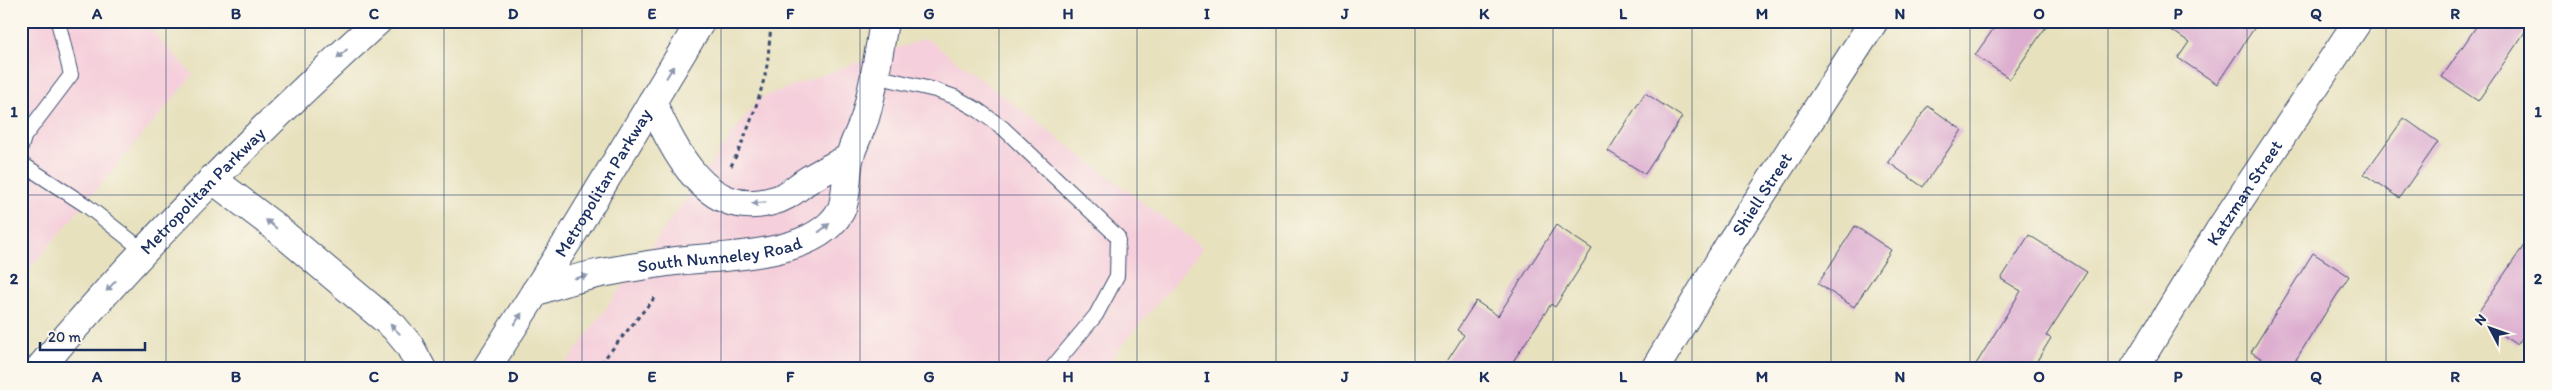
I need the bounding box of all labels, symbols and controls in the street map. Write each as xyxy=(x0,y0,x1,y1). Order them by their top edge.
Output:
text: A xyxy=(91,4,103,23)
text: B xyxy=(231,4,242,23)
text: C xyxy=(369,4,380,23)
text: D xyxy=(508,4,519,23)
text: E xyxy=(648,4,657,23)
text: F xyxy=(786,4,795,23)
text: G xyxy=(923,4,935,23)
text: H xyxy=(1062,4,1074,23)
text: I xyxy=(1204,4,1210,23)
text: J xyxy=(1340,4,1349,23)
text: K xyxy=(1479,4,1490,23)
text: L xyxy=(1619,4,1628,23)
text: M xyxy=(1756,4,1768,23)
text: N xyxy=(1895,4,1905,23)
text: O xyxy=(2033,4,2045,23)
text: P xyxy=(2173,4,2183,23)
text: Q xyxy=(2310,4,2322,23)
text: R xyxy=(2450,4,2460,23)
one-way arrow xyxy=(336,48,348,60)
one-way arrow xyxy=(666,65,675,78)
text: 1 xyxy=(10,102,18,121)
text: 1 xyxy=(2534,102,2542,121)
street label: Metropolitan Parkway xyxy=(550,104,657,261)
street label: Metropolitan Parkway xyxy=(135,122,270,259)
street label: Katzman Street xyxy=(2202,136,2287,250)
street label: Shiell Street xyxy=(1727,148,1797,240)
one-way arrow xyxy=(751,199,767,207)
one-way arrow xyxy=(265,219,278,230)
one-way arrow xyxy=(817,223,830,234)
street label: South Nunneley Road xyxy=(636,232,805,278)
text: 2 xyxy=(10,269,19,288)
text: 2 xyxy=(2534,269,2543,288)
one-way arrow xyxy=(574,273,589,281)
one-way arrow xyxy=(105,280,117,292)
north arrow xyxy=(2464,302,2514,352)
text: N xyxy=(2471,311,2490,329)
one-way arrow xyxy=(513,312,523,326)
scale bar xyxy=(40,320,145,352)
one-way arrow xyxy=(389,323,401,335)
text: 20 m xyxy=(48,328,82,346)
text: A xyxy=(91,367,103,386)
text: B xyxy=(231,367,242,386)
text: C xyxy=(369,367,380,386)
text: D xyxy=(508,367,519,386)
text: E xyxy=(648,367,657,386)
text: F xyxy=(786,367,795,386)
text: G xyxy=(923,367,935,386)
text: H xyxy=(1062,367,1074,386)
text: I xyxy=(1204,367,1210,386)
text: J xyxy=(1340,367,1349,386)
text: K xyxy=(1479,367,1490,386)
text: L xyxy=(1619,367,1628,386)
text: M xyxy=(1756,367,1768,386)
text: N xyxy=(1895,367,1905,386)
text: O xyxy=(2033,367,2045,386)
text: P xyxy=(2173,367,2183,386)
text: Q xyxy=(2310,367,2322,386)
text: R xyxy=(2450,367,2460,386)

